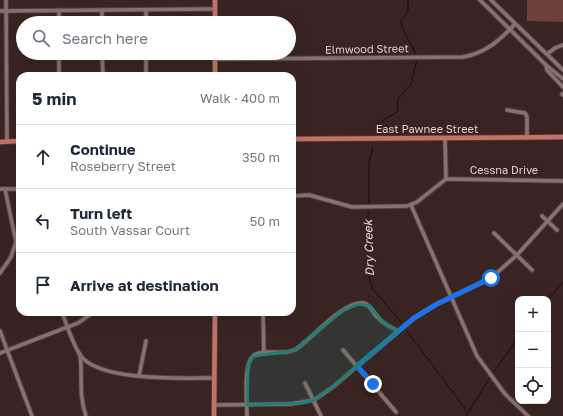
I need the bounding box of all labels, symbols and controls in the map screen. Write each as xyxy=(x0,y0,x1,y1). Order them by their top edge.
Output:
search box xyxy=(16,16,296,60)
icon: search xyxy=(30,27,52,49)
text: Search here xyxy=(62,29,148,47)
street label: Elmwood Street xyxy=(325,41,409,56)
text: 5 min xyxy=(32,88,76,109)
text: Walk · 400 m xyxy=(200,90,280,106)
street label: East Pawnee Street xyxy=(376,122,478,135)
text: Continue xyxy=(70,140,136,158)
icon: ahead xyxy=(32,146,54,168)
text: 350 m xyxy=(242,149,280,165)
text: Roseberry Street xyxy=(70,158,176,174)
street label: Cessna Drive xyxy=(470,163,538,176)
text: Turn left xyxy=(70,204,132,222)
icon: left xyxy=(32,210,54,232)
text: 50 m xyxy=(250,213,280,229)
water label: Dry Creek xyxy=(360,218,377,277)
text: South Vassar Court xyxy=(70,222,190,238)
route start xyxy=(482,269,500,287)
icon: arrive xyxy=(32,274,54,296)
text: Arrive at destination xyxy=(70,276,219,294)
map controls xyxy=(515,296,551,404)
button: + xyxy=(515,296,551,332)
button: − xyxy=(515,332,551,368)
button: locate xyxy=(515,368,551,404)
route end xyxy=(364,375,382,393)

